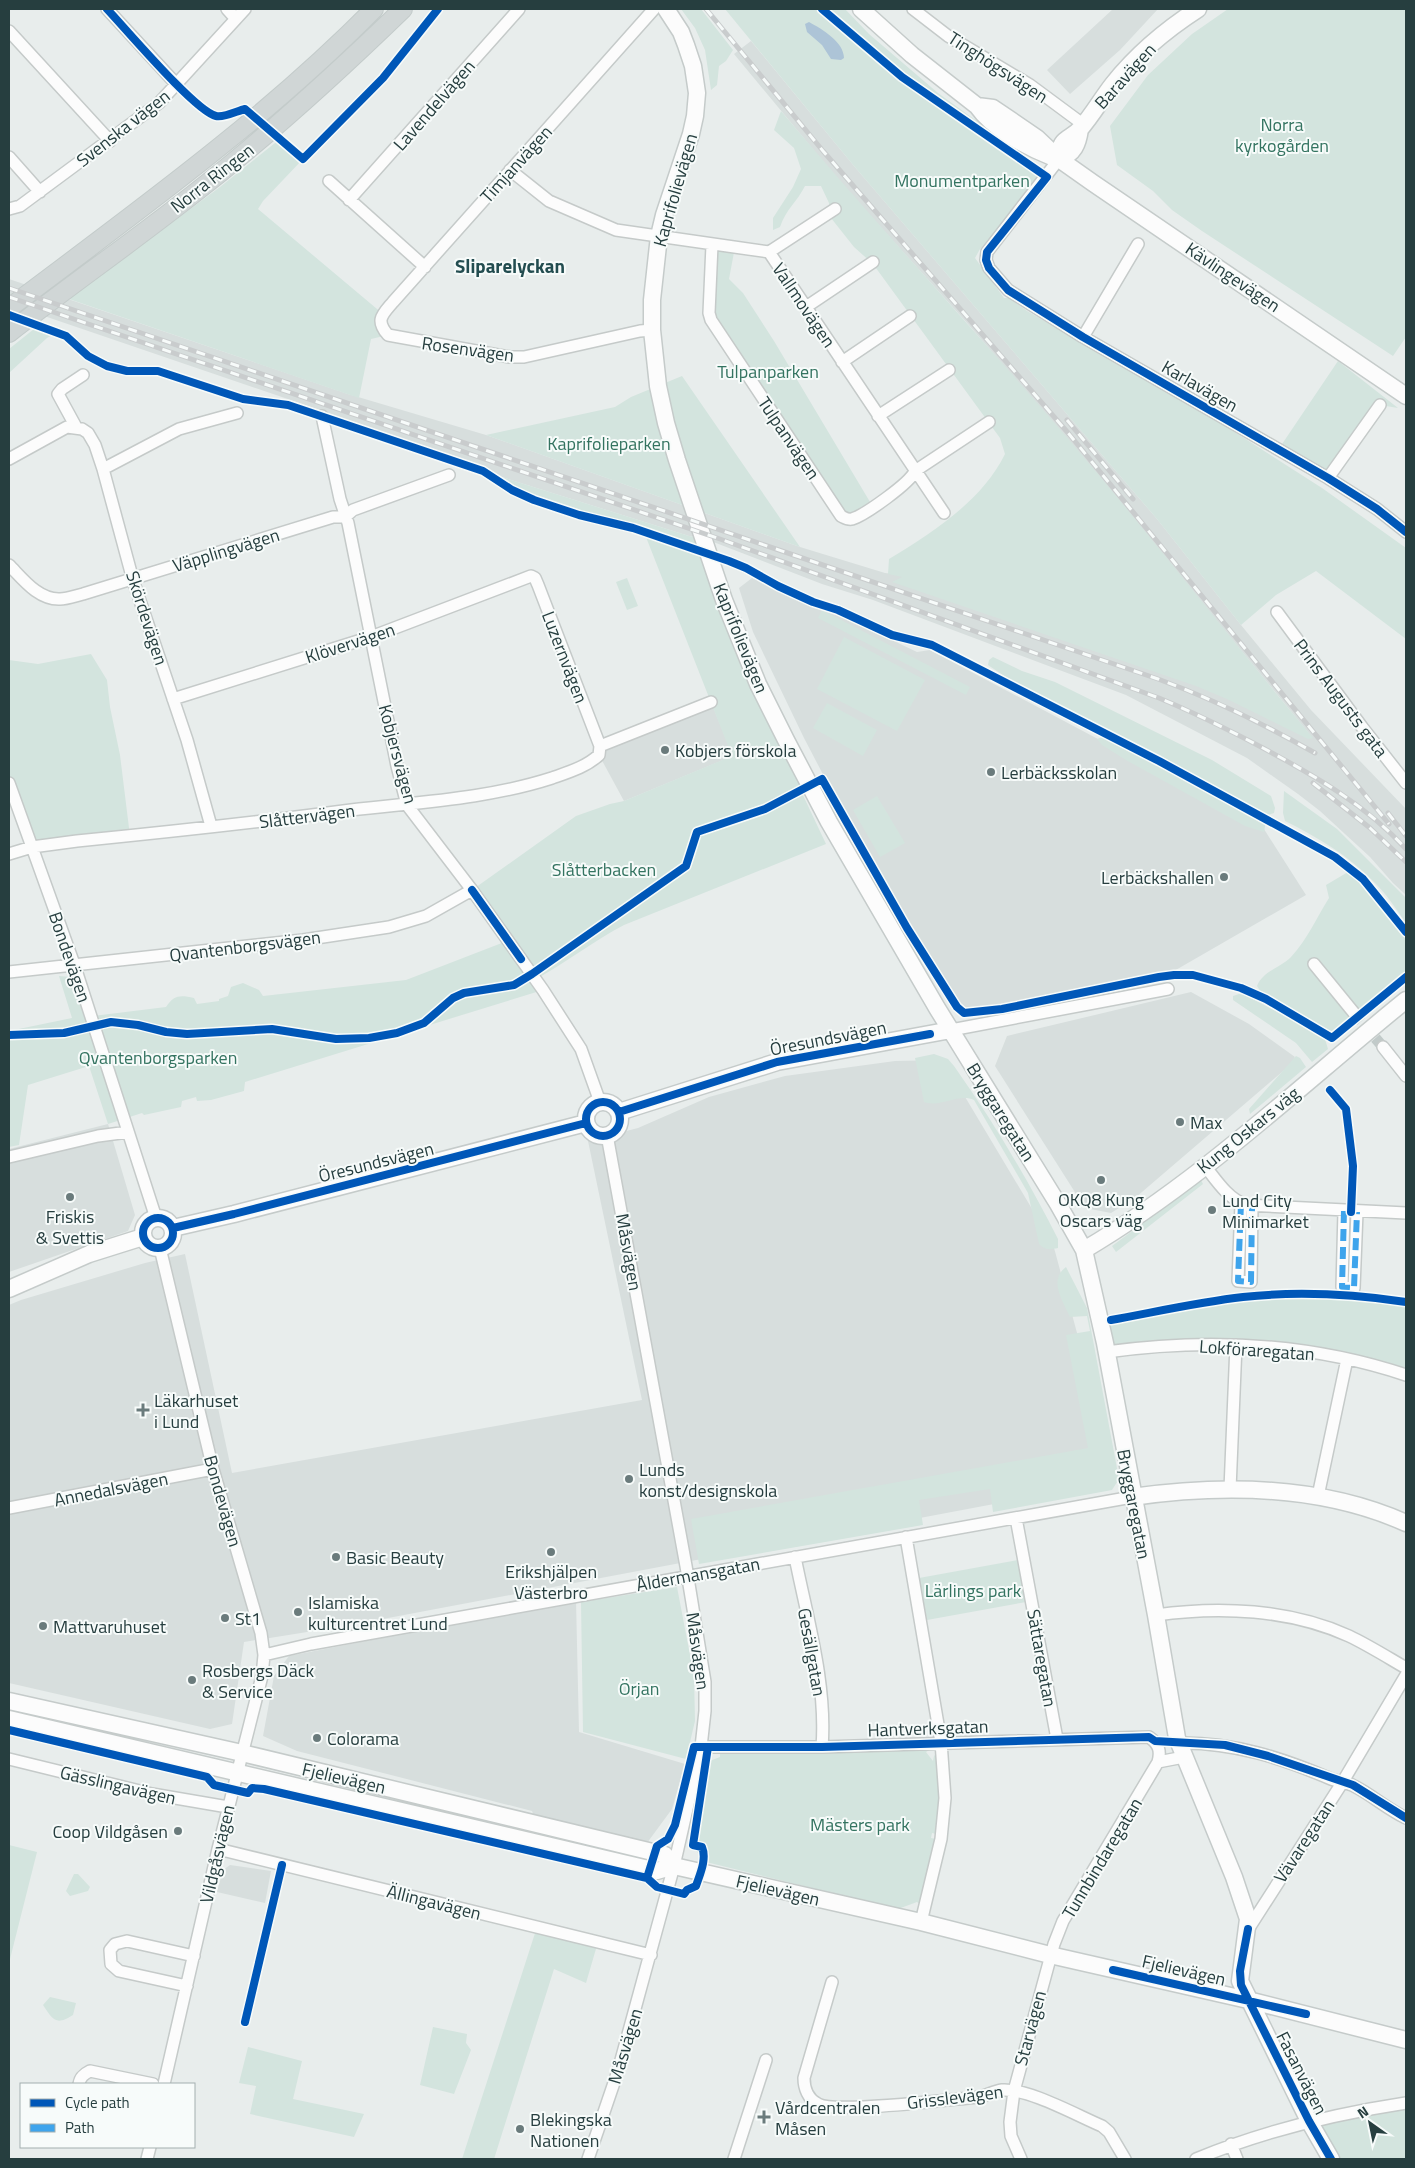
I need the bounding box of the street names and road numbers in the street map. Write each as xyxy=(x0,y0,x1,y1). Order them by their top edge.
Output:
street label: Tinghögsvägen xyxy=(943,24,1053,110)
street label: Baravägen xyxy=(1088,37,1162,115)
street label: Lavendelvägen xyxy=(387,53,481,157)
street label: Svenska vägen xyxy=(70,83,176,173)
street label: Timjanvägen xyxy=(474,119,558,209)
street label: Kaprifolievägen xyxy=(646,130,704,250)
street label: Norra Ringen xyxy=(164,137,260,219)
street label: Kävlingevägen xyxy=(1180,235,1286,319)
street label: Vallmovägen xyxy=(766,257,842,353)
street label: Rosenvägen xyxy=(420,329,516,369)
street label: Karlavägen xyxy=(1157,353,1243,419)
street label: Tulpanvägen xyxy=(751,391,827,485)
street label: Väpplingvägen xyxy=(169,521,283,579)
street label: Skördevägen xyxy=(119,567,175,669)
street label: Kaprifolievägen xyxy=(707,579,775,697)
street label: Luzernvägen xyxy=(535,607,595,707)
street label: Klövervägen xyxy=(302,616,398,670)
street label: Prins Augusts gata xyxy=(1287,633,1395,763)
street label: Kobjersvägen xyxy=(372,701,424,807)
street label: Slåttervägen xyxy=(257,797,357,835)
street label: Bondevägen xyxy=(42,908,98,1006)
street label: Qvantenborgsvägen xyxy=(168,923,322,969)
street label: Öresundsvägen xyxy=(768,1013,888,1063)
street label: Bryggaregatan xyxy=(960,1057,1042,1167)
street label: Kung Oskars väg xyxy=(1191,1080,1305,1180)
street label: Öresundsvägen xyxy=(316,1135,436,1189)
street label: Måsvägen xyxy=(609,1211,649,1293)
street label: Lokföraregatan xyxy=(1198,1333,1316,1367)
street label: Bryggaregatan xyxy=(1110,1447,1158,1561)
street label: Bondevägen xyxy=(197,1452,249,1550)
street label: Annedalsvägen xyxy=(52,1465,170,1513)
street label: Åldermansgatan xyxy=(634,1550,762,1598)
street label: Gesällgatan xyxy=(791,1606,833,1698)
street label: Sättaregatan xyxy=(1020,1607,1064,1709)
street label: Måsvägen xyxy=(679,1611,717,1691)
street label: Hantverksgatan xyxy=(867,1712,989,1744)
street label: Fjelievägen xyxy=(300,1755,388,1801)
street label: Gässlingavägen xyxy=(57,1759,179,1811)
street label: Tunnbindaregatan xyxy=(1055,1792,1149,1924)
street label: Vävaregatan xyxy=(1267,1794,1341,1888)
street label: Vildgåsvägen xyxy=(193,1802,241,1906)
street label: Fjelievägen xyxy=(734,1867,822,1913)
street label: Ällingavägen xyxy=(384,1877,484,1927)
street label: Fjelievägen xyxy=(1140,1947,1228,1993)
street label: Starvägen xyxy=(1007,1987,1053,2069)
street label: Måsvägen xyxy=(601,2005,649,2087)
street label: Fasanvägen xyxy=(1269,2027,1335,2119)
street label: Grisslevägen xyxy=(905,2078,1005,2116)

